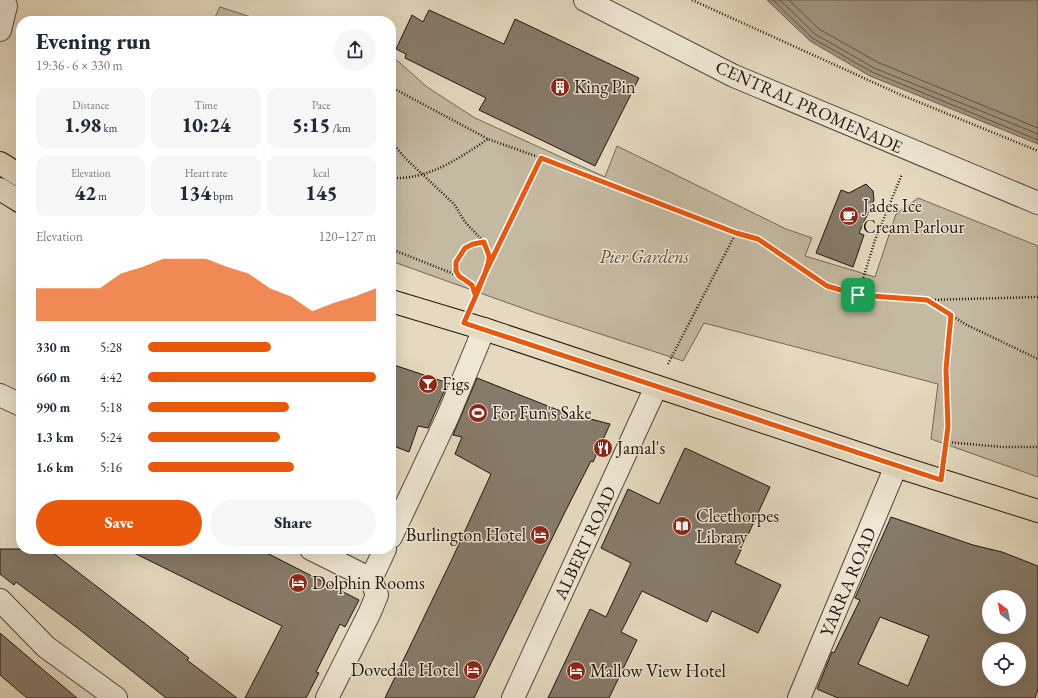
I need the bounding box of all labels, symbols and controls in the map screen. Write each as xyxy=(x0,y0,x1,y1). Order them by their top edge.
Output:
text: Evening run xyxy=(36,27,151,56)
button: share xyxy=(334,29,376,71)
street label: CENTRAL PROMENADE xyxy=(712,55,906,158)
text: 19:36 · 6 × 330 m xyxy=(36,57,123,74)
place label: King Pin xyxy=(574,75,636,98)
building icon: King Pin xyxy=(549,76,571,98)
text: Distance xyxy=(72,98,109,112)
text: Time xyxy=(195,98,217,112)
text: Pace xyxy=(312,98,331,112)
text: 1.98 xyxy=(64,112,101,138)
text: 10:24 xyxy=(182,112,230,138)
text: 5:15 xyxy=(292,112,330,138)
text: km xyxy=(101,121,117,135)
text: /km xyxy=(330,121,351,135)
text: Elevation xyxy=(71,166,110,180)
text: Heart rate xyxy=(185,166,227,180)
text: kcal xyxy=(313,166,330,180)
text: 42 xyxy=(74,180,96,206)
text: 134 xyxy=(179,180,211,206)
text: 145 xyxy=(305,180,338,206)
text: m xyxy=(96,189,107,203)
text: bpm xyxy=(211,189,233,203)
place label: Jades Ice Cream Parlour xyxy=(861,194,965,238)
cafe icon: Jades Ice Cream Parlour xyxy=(838,205,860,227)
text: Elevation xyxy=(36,228,83,245)
text: 120–127 m xyxy=(319,228,376,245)
park label: Pier Gardens xyxy=(599,245,690,268)
pin xyxy=(841,278,875,312)
icon: arrive xyxy=(847,284,869,306)
text: 330 m xyxy=(36,339,70,356)
text: 5:28 xyxy=(100,339,122,356)
text: 660 m xyxy=(36,369,70,386)
text: 4:42 xyxy=(100,369,122,386)
place label: Figs xyxy=(442,372,469,395)
bar icon: Figs xyxy=(417,373,439,395)
text: 990 m xyxy=(36,399,70,416)
text: 5:18 xyxy=(100,399,122,416)
place label: For Fun's Sake xyxy=(492,401,591,424)
sports icon: For Fun's Sake xyxy=(467,402,489,424)
text: 1.3 km xyxy=(36,429,74,446)
text: 5:24 xyxy=(100,429,122,446)
place label: Jamal's xyxy=(615,436,665,459)
restaurant icon: Jamal's xyxy=(592,437,614,459)
text: 1.6 km xyxy=(36,459,74,476)
text: 5:16 xyxy=(100,459,122,476)
street label: ALBERT ROAD xyxy=(548,482,621,604)
button: Save xyxy=(36,500,202,546)
button: Share xyxy=(210,500,376,546)
place label: Cleethorpes Library xyxy=(696,504,779,548)
library icon: Cleethorpes Library xyxy=(671,515,693,537)
place label: Burlington Hotel xyxy=(406,523,526,546)
hotel icon: Burlington Hotel xyxy=(529,524,551,546)
street label: YARRA ROAD xyxy=(814,524,881,640)
place label: Dolphin Rooms xyxy=(312,571,425,594)
hotel icon: Dolphin Rooms xyxy=(287,572,309,594)
north arrow xyxy=(982,590,1026,634)
map controls xyxy=(982,590,1026,686)
button: locate xyxy=(982,642,1026,686)
place label: Dovedale Hotel xyxy=(351,658,459,681)
hotel icon: Dovedale Hotel xyxy=(462,659,484,681)
place label: Mallow View Hotel xyxy=(590,659,726,682)
hotel icon: Mallow View Hotel xyxy=(565,660,587,682)

